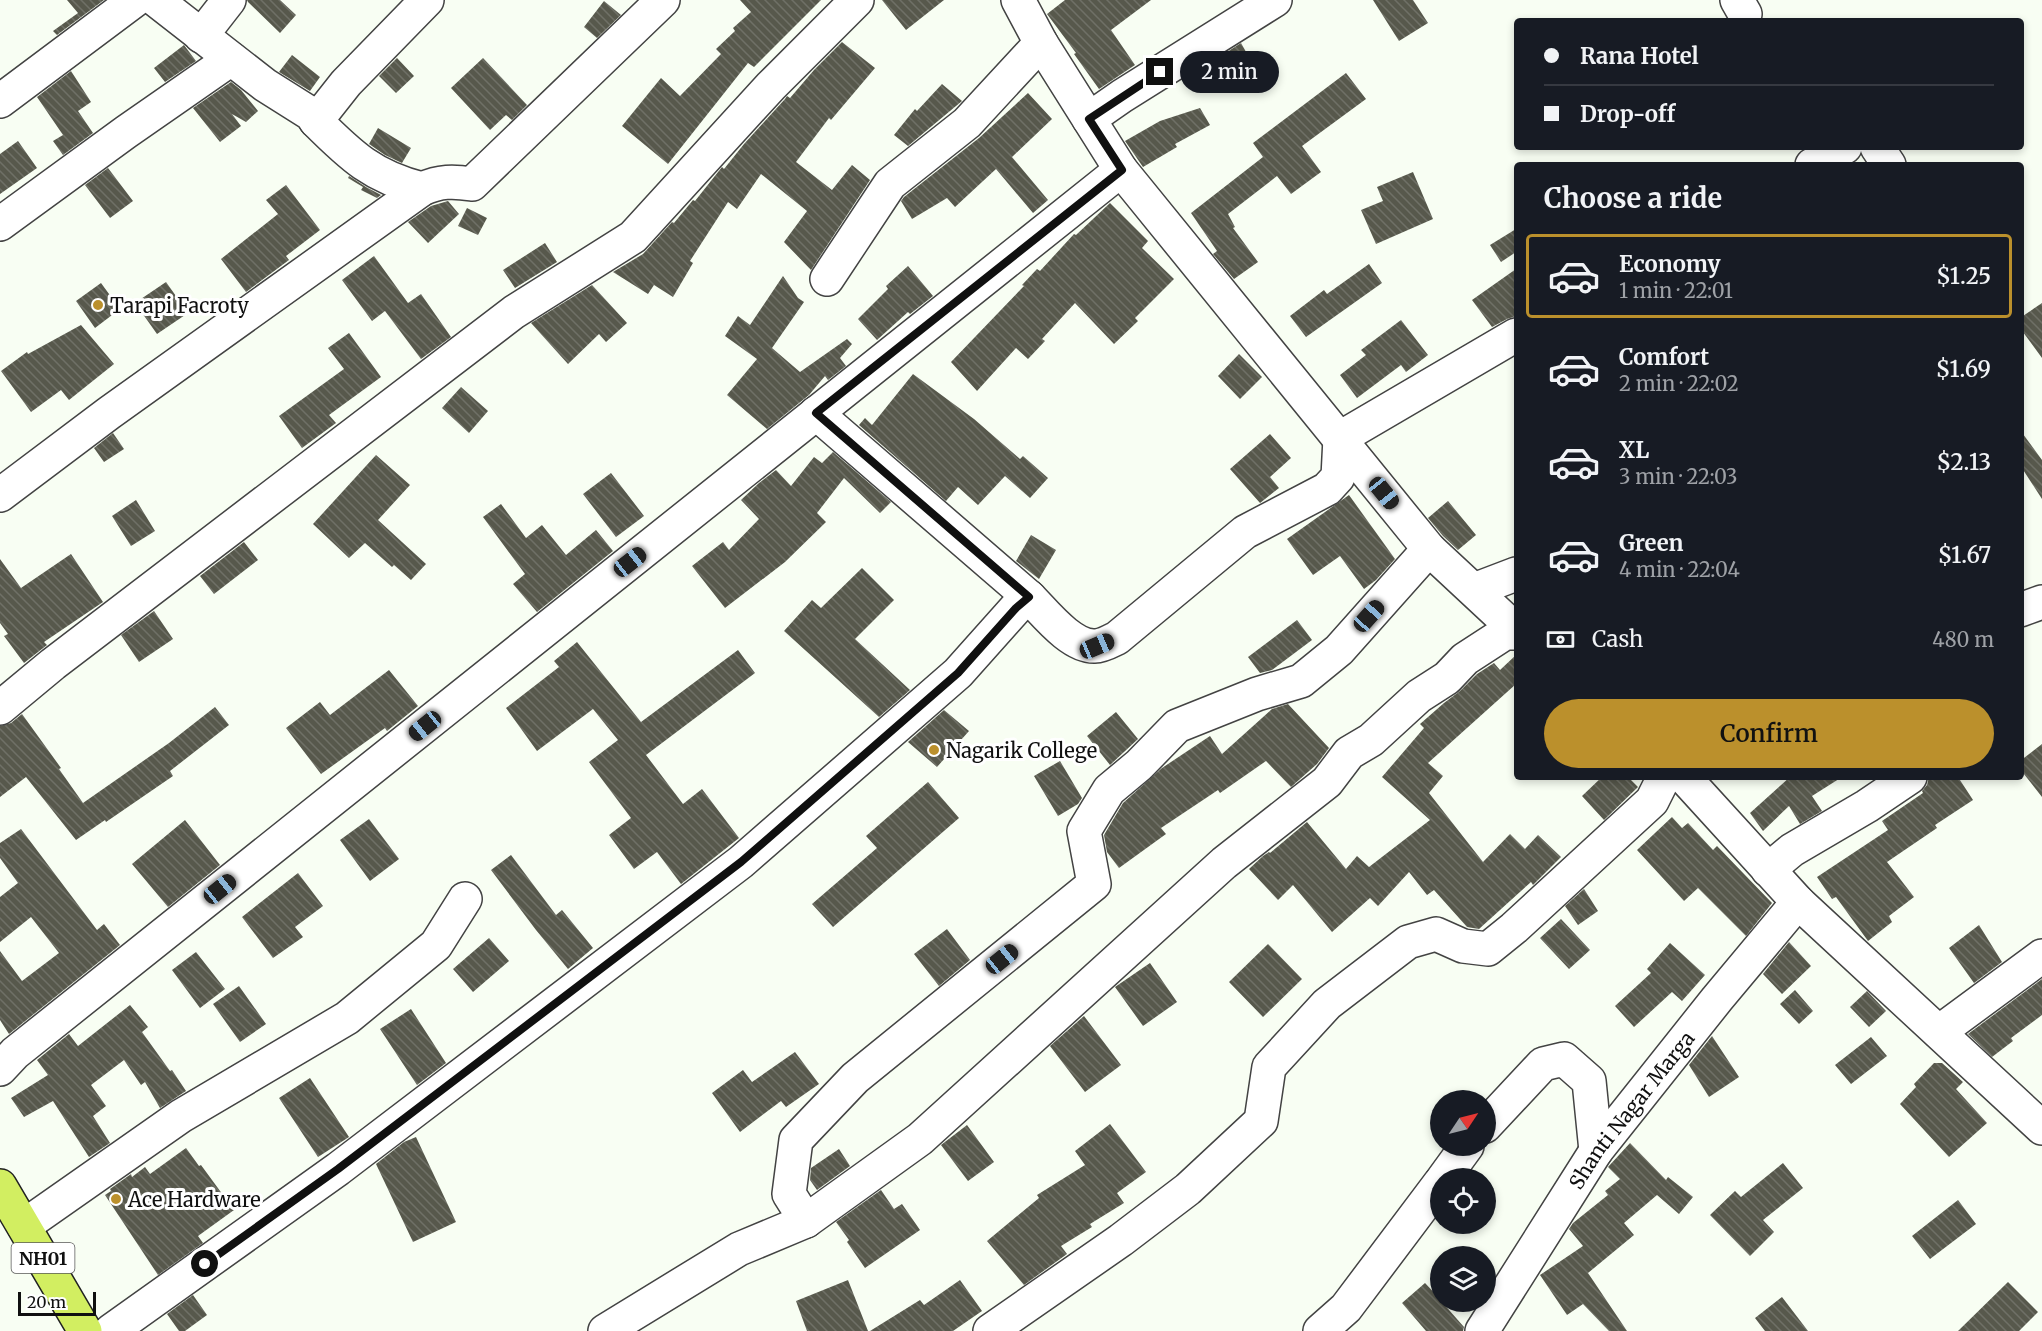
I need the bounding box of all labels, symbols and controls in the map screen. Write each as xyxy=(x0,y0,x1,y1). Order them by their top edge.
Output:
text: Rana Hotel xyxy=(1580,42,1699,70)
callout: 2 min xyxy=(1181,51,1280,93)
route end xyxy=(1146,58,1173,85)
text: 2 min xyxy=(1201,59,1258,84)
text: Drop-off xyxy=(1580,100,1675,128)
text: Choose a ride xyxy=(1544,181,1722,215)
icon: car xyxy=(1547,249,1601,303)
text: Economy xyxy=(1619,250,1720,278)
text: $1.25 xyxy=(1936,262,1991,290)
text: 1 min · 22:01 xyxy=(1619,278,1733,303)
place label: Tarapi Facroty xyxy=(110,293,249,318)
marker: Tarapi Facroty xyxy=(91,298,105,312)
icon: car xyxy=(1547,342,1601,396)
text: Comfort xyxy=(1619,343,1709,371)
text: $1.69 xyxy=(1936,355,1991,383)
text: 2 min · 22:02 xyxy=(1619,371,1739,396)
icon: car xyxy=(1547,435,1601,489)
text: XL xyxy=(1619,436,1649,464)
text: $2.13 xyxy=(1937,448,1991,476)
text: 3 min · 22:03 xyxy=(1619,464,1738,489)
car xyxy=(1366,473,1402,513)
icon: car xyxy=(1547,528,1601,582)
text: Green xyxy=(1619,529,1683,557)
text: $1.67 xyxy=(1938,541,1991,569)
car xyxy=(610,544,650,580)
text: 4 min · 22:04 xyxy=(1619,557,1740,582)
car xyxy=(1350,597,1388,635)
icon: cash xyxy=(1544,623,1577,656)
text: Cash xyxy=(1592,625,1643,653)
text: 480 m xyxy=(1932,627,1994,652)
car xyxy=(1077,631,1117,661)
button: Confirm xyxy=(1544,699,1994,768)
car xyxy=(405,708,445,744)
place label: Nagarik College xyxy=(946,738,1097,763)
marker: Nagarik College xyxy=(927,743,941,757)
car xyxy=(200,871,240,907)
car xyxy=(982,941,1022,977)
street label: Shanti Nagar Marga xyxy=(1563,1026,1699,1193)
north arrow xyxy=(1430,1090,1496,1156)
map controls xyxy=(1430,1090,1496,1312)
button: locate xyxy=(1430,1168,1496,1234)
place label: Ace Hardware xyxy=(127,1187,261,1212)
marker: Ace Hardware xyxy=(109,1192,123,1206)
road number: NH01 xyxy=(12,1243,74,1273)
button: layers xyxy=(1430,1246,1496,1312)
route start xyxy=(191,1250,218,1277)
scale bar xyxy=(18,1289,96,1316)
text: 20 m xyxy=(27,1292,66,1312)

